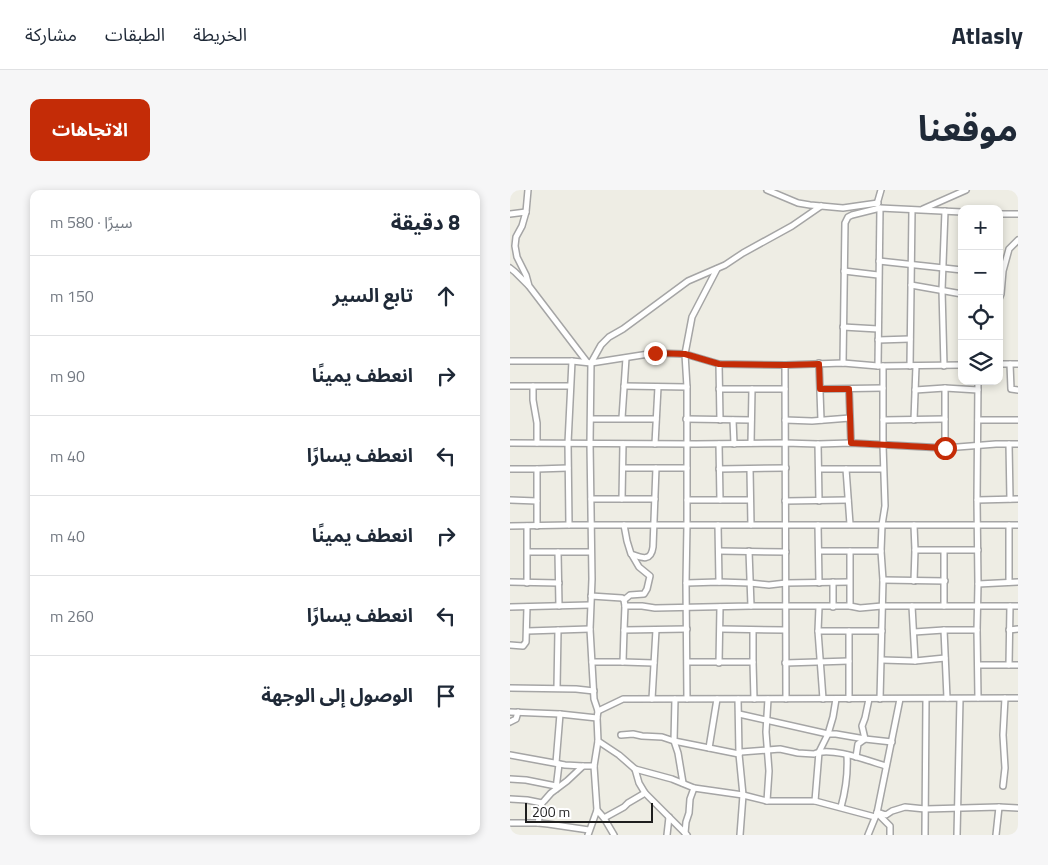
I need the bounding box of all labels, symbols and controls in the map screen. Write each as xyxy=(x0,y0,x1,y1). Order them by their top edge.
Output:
text: Atlasly xyxy=(952,17,1023,53)
text: مشاركة xyxy=(25,21,77,48)
text: الطبقات xyxy=(105,21,165,48)
text: الخريطة xyxy=(193,21,247,48)
button: الاتجاهات xyxy=(30,99,150,161)
text: موقعنا xyxy=(918,101,1018,155)
map controls xyxy=(958,205,1003,385)
button: + xyxy=(958,205,1003,250)
text: 8 دقيقة xyxy=(391,206,460,238)
text: سيرًا · 580 m xyxy=(50,210,133,234)
button: − xyxy=(958,250,1003,295)
text: تابع السير xyxy=(333,280,413,309)
icon: ahead xyxy=(432,282,460,310)
text: 150 m xyxy=(50,284,94,308)
button: locate xyxy=(958,295,1003,340)
button: layers xyxy=(958,340,1003,385)
route end xyxy=(644,342,667,365)
text: انعطف يمينًا xyxy=(312,360,413,389)
icon: right xyxy=(432,362,460,390)
text: 90 m xyxy=(50,364,85,388)
route start xyxy=(934,437,957,460)
text: انعطف يسارًا xyxy=(307,440,413,469)
icon: left xyxy=(432,442,460,470)
text: 40 m xyxy=(50,444,85,468)
text: انعطف يمينًا xyxy=(312,520,413,549)
icon: right xyxy=(432,522,460,550)
text: 40 m xyxy=(50,524,85,548)
text: انعطف يسارًا xyxy=(307,600,413,629)
icon: left xyxy=(432,602,460,630)
text: 260 m xyxy=(50,604,94,628)
text: الوصول إلى الوجهة xyxy=(261,680,413,709)
icon: arrive xyxy=(432,682,460,710)
scale bar xyxy=(525,800,652,823)
text: 200 m xyxy=(532,801,570,822)

